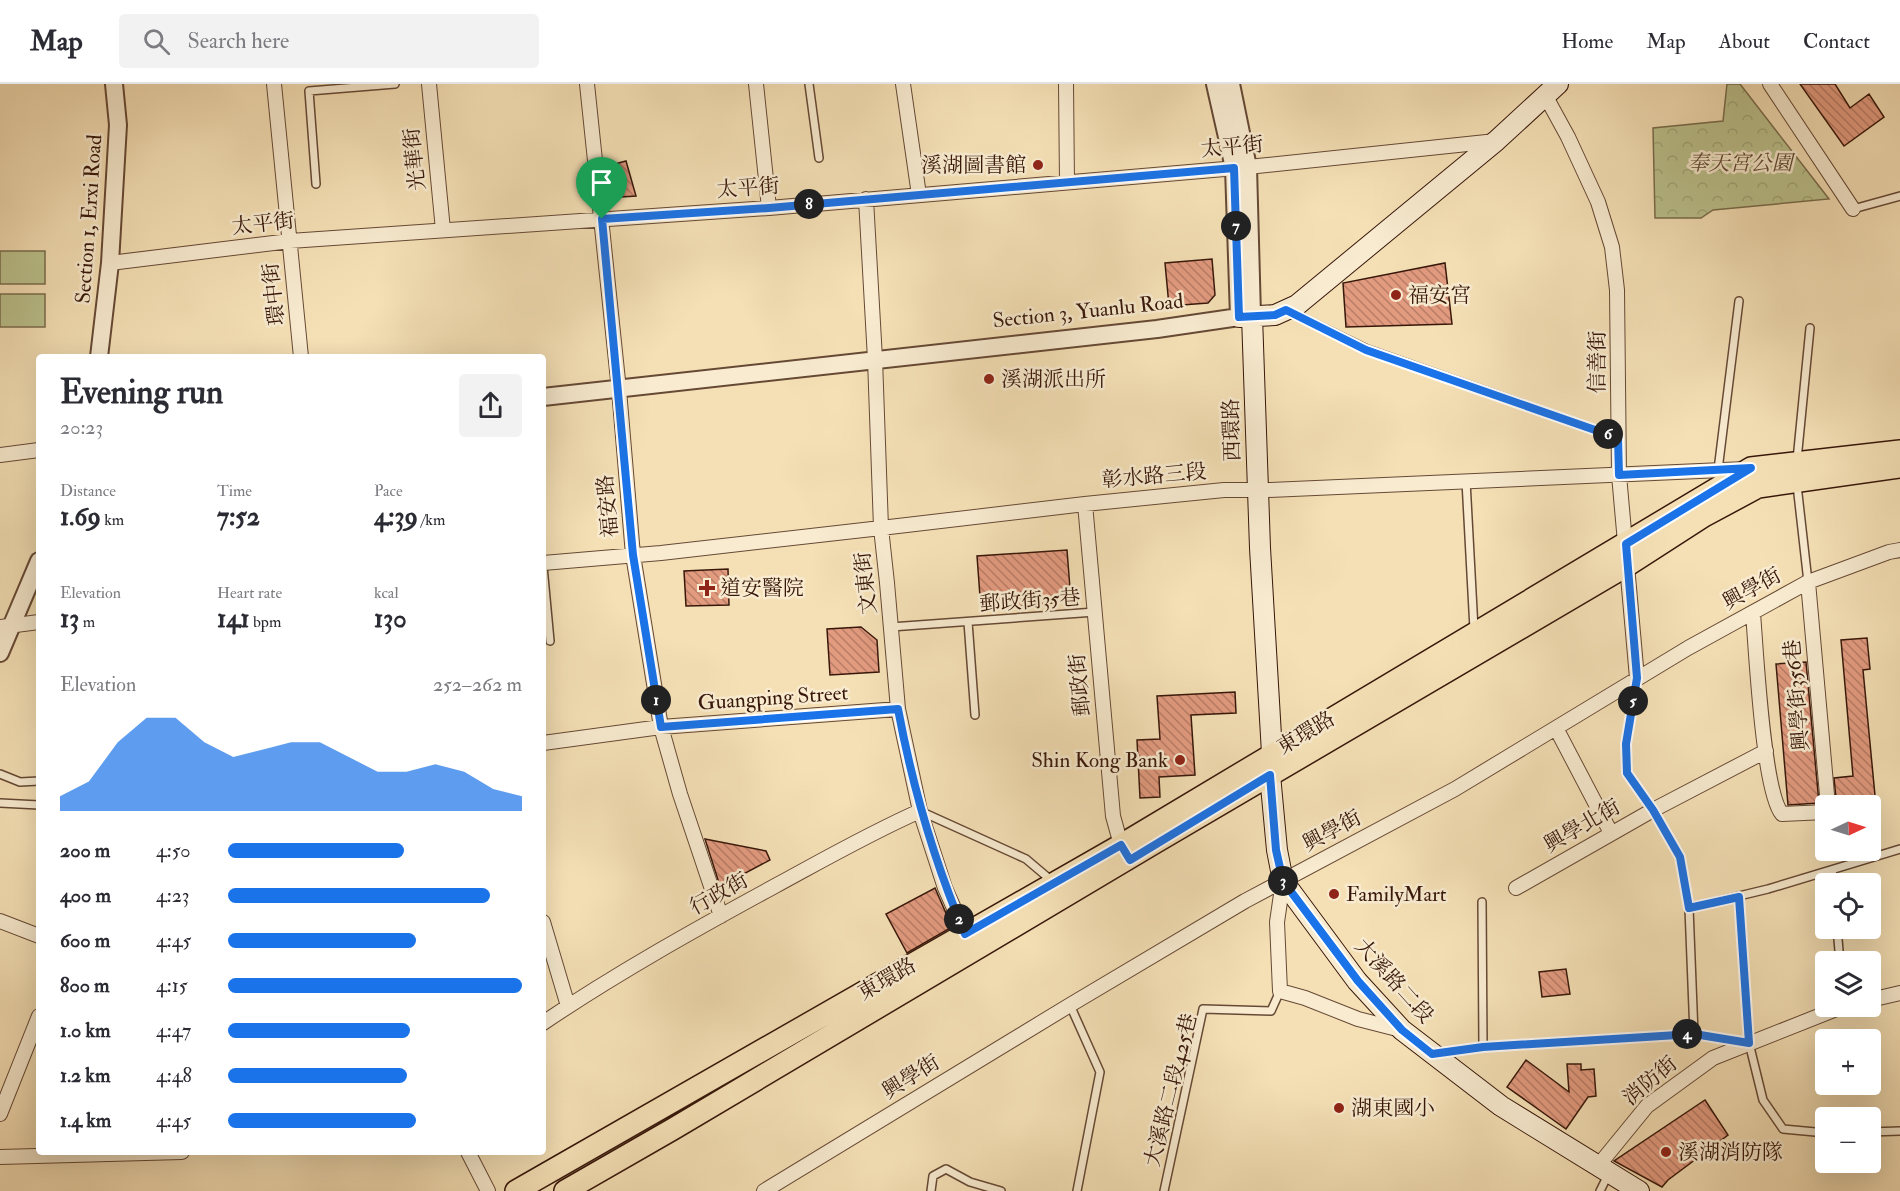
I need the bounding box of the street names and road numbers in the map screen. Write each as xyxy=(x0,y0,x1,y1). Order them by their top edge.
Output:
street label: 光華街 xyxy=(398,126,432,192)
street label: 太平街 xyxy=(1199,131,1265,163)
street label: Section 1, Erxi Road xyxy=(70,133,108,305)
street label: 太平街 xyxy=(716,172,780,204)
street label: 太平街 xyxy=(230,207,296,241)
street label: 環中街 xyxy=(257,261,291,327)
street label: Section 3, Yuanlu Road xyxy=(991,287,1185,334)
street label: 信善街 xyxy=(1584,331,1611,394)
street label: 西環路 xyxy=(1217,398,1247,462)
street label: 彰水路三段 xyxy=(1101,458,1207,494)
street label: 福安路 xyxy=(592,473,624,539)
street label: 文東街 xyxy=(849,550,883,616)
street label: 興學街 xyxy=(1718,562,1786,616)
street label: 郵政街35巷 xyxy=(979,584,1081,618)
street label: 興學街356巷 xyxy=(1779,638,1815,752)
street label: 郵政街 xyxy=(1064,652,1096,718)
street label: Guangping Street xyxy=(697,679,849,717)
street label: 東環路 xyxy=(1272,705,1340,761)
street label: 興學北街 xyxy=(1539,793,1625,859)
street label: 興學街 xyxy=(1298,804,1366,858)
street label: 行政街 xyxy=(685,867,753,921)
street label: 大溪路二段 xyxy=(1349,933,1439,1029)
street label: 東環路 xyxy=(853,952,921,1006)
street label: 大溪路二段425巷 xyxy=(1139,1010,1203,1170)
street label: 興學街 xyxy=(877,1049,945,1105)
street label: 消防街 xyxy=(1617,1050,1683,1112)

